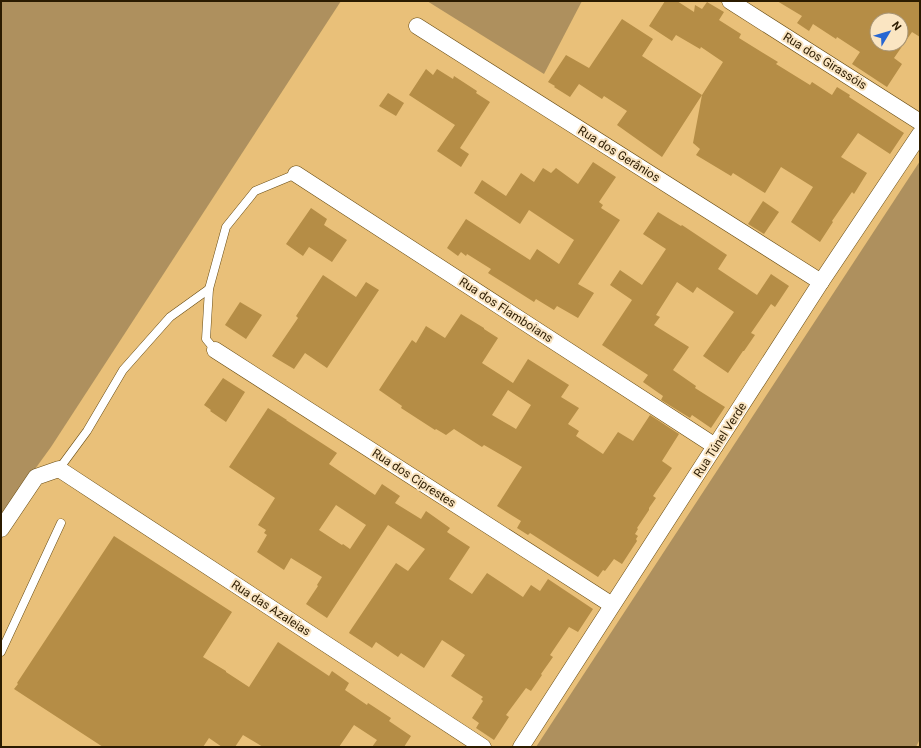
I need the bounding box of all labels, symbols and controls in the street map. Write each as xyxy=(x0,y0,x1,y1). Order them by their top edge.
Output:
north arrow xyxy=(869,12,909,52)
text: N xyxy=(889,19,904,33)
street label: Rua dos Girassóis xyxy=(781,30,869,92)
street label: Rua dos Gerânios xyxy=(576,123,662,185)
street label: Rua dos Flamboians xyxy=(457,275,555,345)
street label: Rua Túnel Verde xyxy=(691,400,749,480)
street label: Rua dos Ciprestes xyxy=(370,446,458,510)
street label: Rua das Azaleias xyxy=(229,577,313,639)

